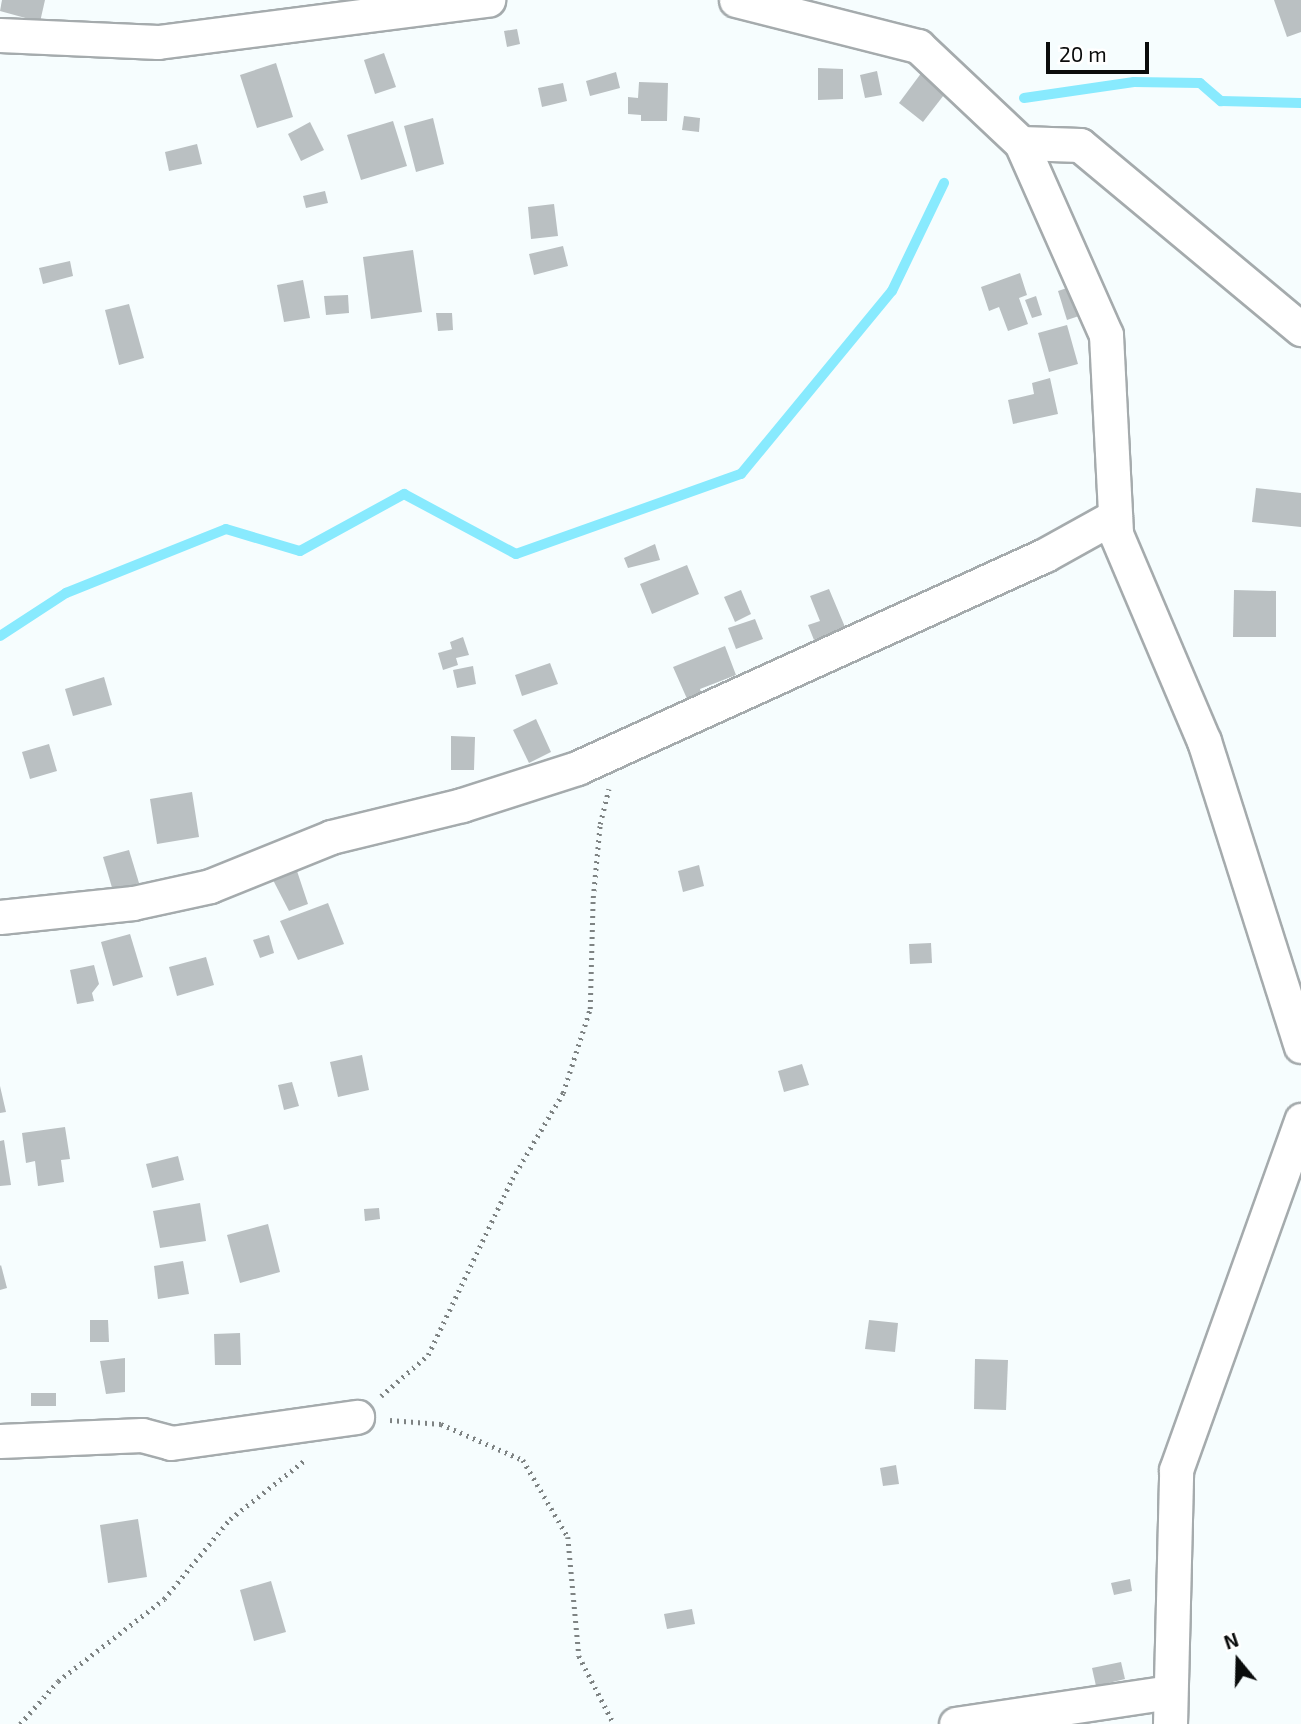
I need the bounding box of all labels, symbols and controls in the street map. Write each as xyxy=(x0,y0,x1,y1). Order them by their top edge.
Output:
scale bar xyxy=(1049,28,1152,72)
text: 20 m xyxy=(1059,41,1107,66)
north arrow xyxy=(1203,1626,1273,1696)
text: N xyxy=(1221,1628,1241,1654)

